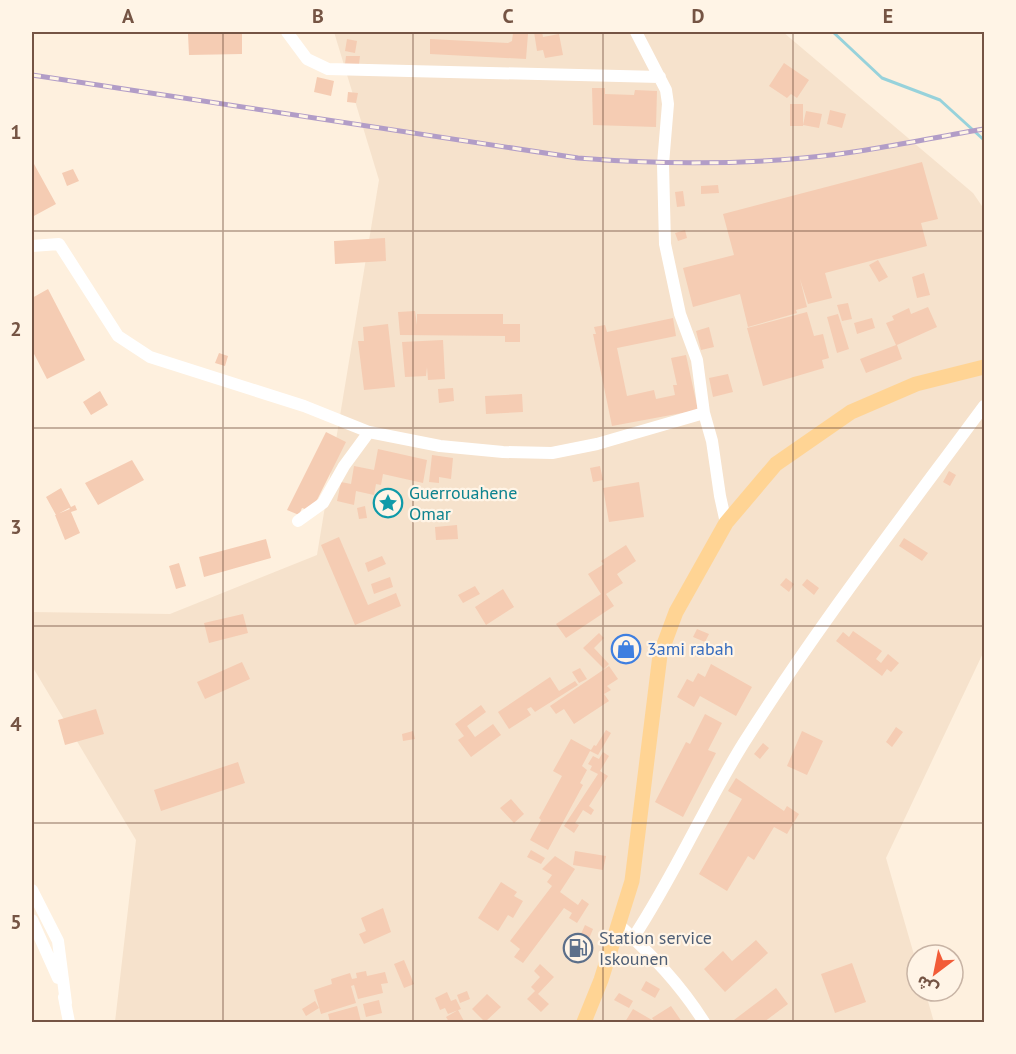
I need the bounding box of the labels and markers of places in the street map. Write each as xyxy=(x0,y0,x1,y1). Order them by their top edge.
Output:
place label: Guerrouahene Omar xyxy=(409,481,517,525)
place icon: Guerrouahene Omar xyxy=(372,487,404,519)
shop icon: 3ami rabah xyxy=(610,633,642,665)
place label: 3ami rabah xyxy=(647,637,734,660)
place label: Station service Iskounen xyxy=(599,926,712,970)
fuel station icon: Station service Iskounen xyxy=(562,932,594,964)

